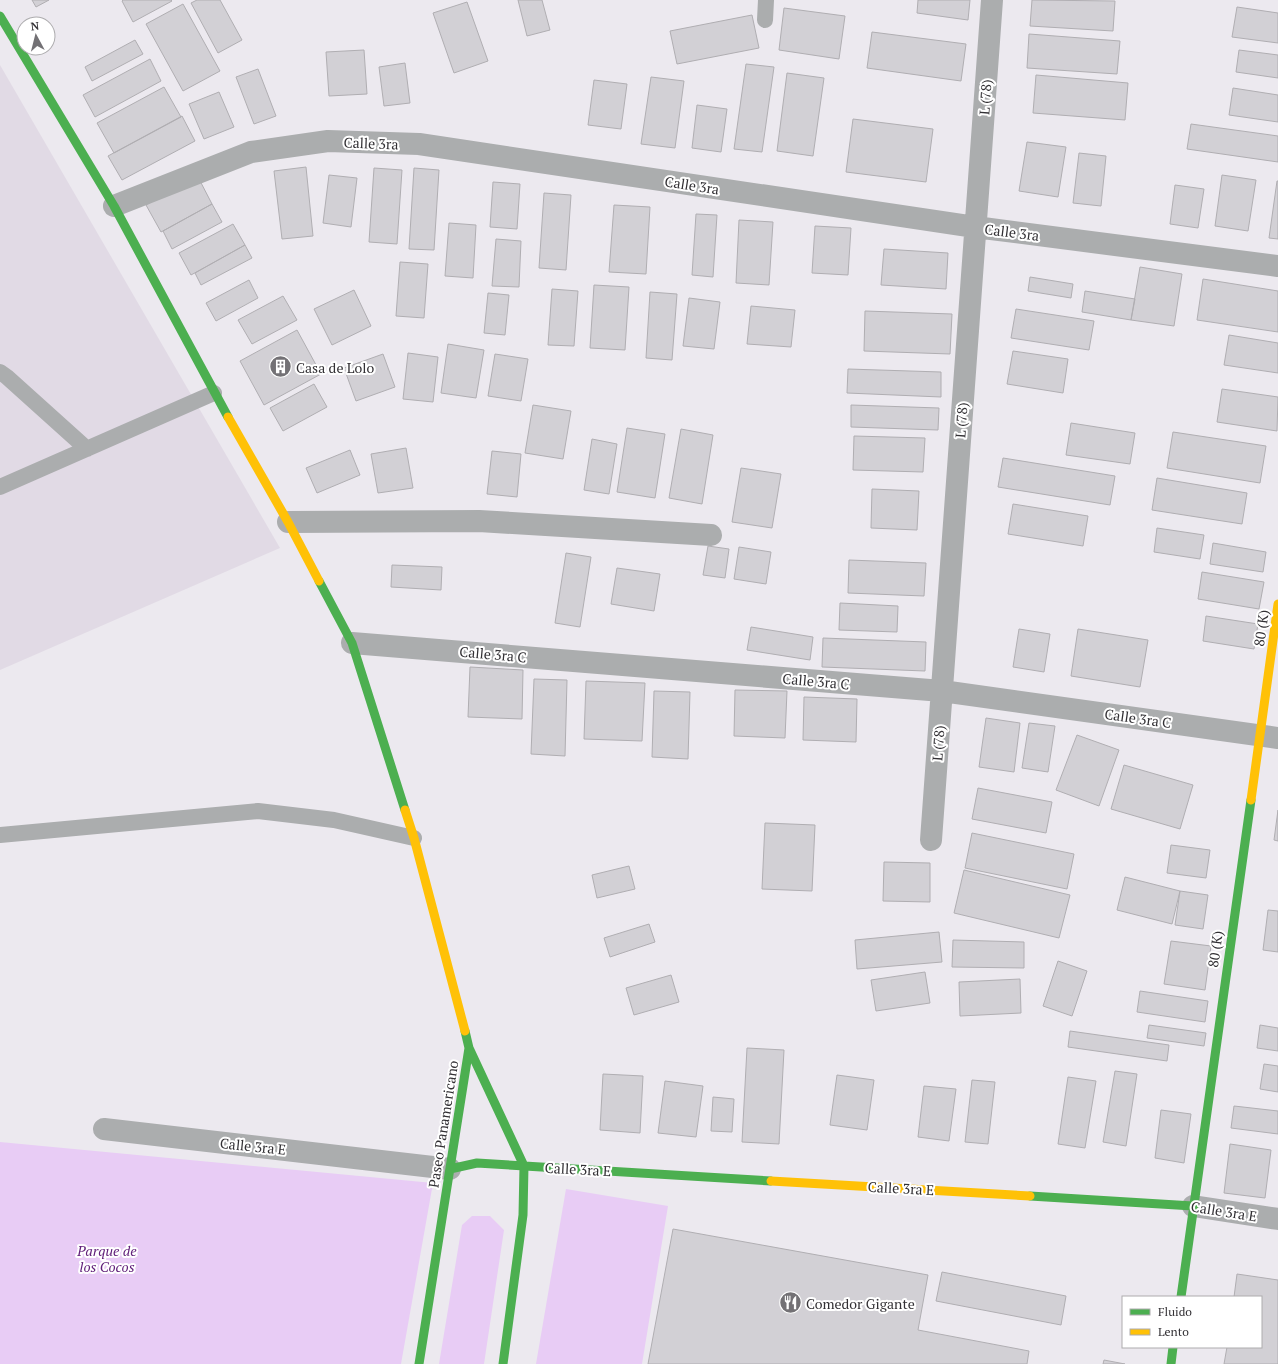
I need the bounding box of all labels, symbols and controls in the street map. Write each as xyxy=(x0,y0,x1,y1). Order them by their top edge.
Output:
north arrow xyxy=(16,16,56,56)
text: N xyxy=(30,19,40,34)
street label: L (78) xyxy=(974,79,996,115)
street label: Calle 3ra xyxy=(343,133,399,153)
street label: Calle 3ra xyxy=(663,171,721,199)
street label: Calle 3ra xyxy=(984,219,1040,245)
building icon: Casa de Lolo xyxy=(267,354,293,380)
place label: Casa de Lolo xyxy=(296,358,374,377)
street label: L (78) xyxy=(950,402,972,438)
street label: 80 (K) xyxy=(1249,608,1273,648)
street label: Calle 3ra C xyxy=(459,642,527,666)
street label: Calle 3ra C xyxy=(782,669,850,693)
street label: Calle 3ra C xyxy=(1103,704,1173,732)
street label: L (78) xyxy=(927,725,949,761)
street label: 80 (K) xyxy=(1203,929,1227,969)
street label: Paseo Panamericano xyxy=(424,1059,462,1189)
street label: Calle 3ra E xyxy=(219,1133,287,1159)
street label: Calle 3ra E xyxy=(544,1158,612,1180)
street label: Calle 3ra E xyxy=(867,1177,935,1199)
street label: Calle 3ra E xyxy=(1190,1196,1258,1226)
park label: Parque de los Cocos xyxy=(76,1241,137,1276)
restaurant icon: Comedor Gigante xyxy=(778,1290,804,1316)
place label: Comedor Gigante xyxy=(806,1294,915,1313)
legend xyxy=(1122,1296,1262,1348)
text: Fluido xyxy=(1158,1304,1192,1319)
text: Lento xyxy=(1158,1324,1189,1339)

